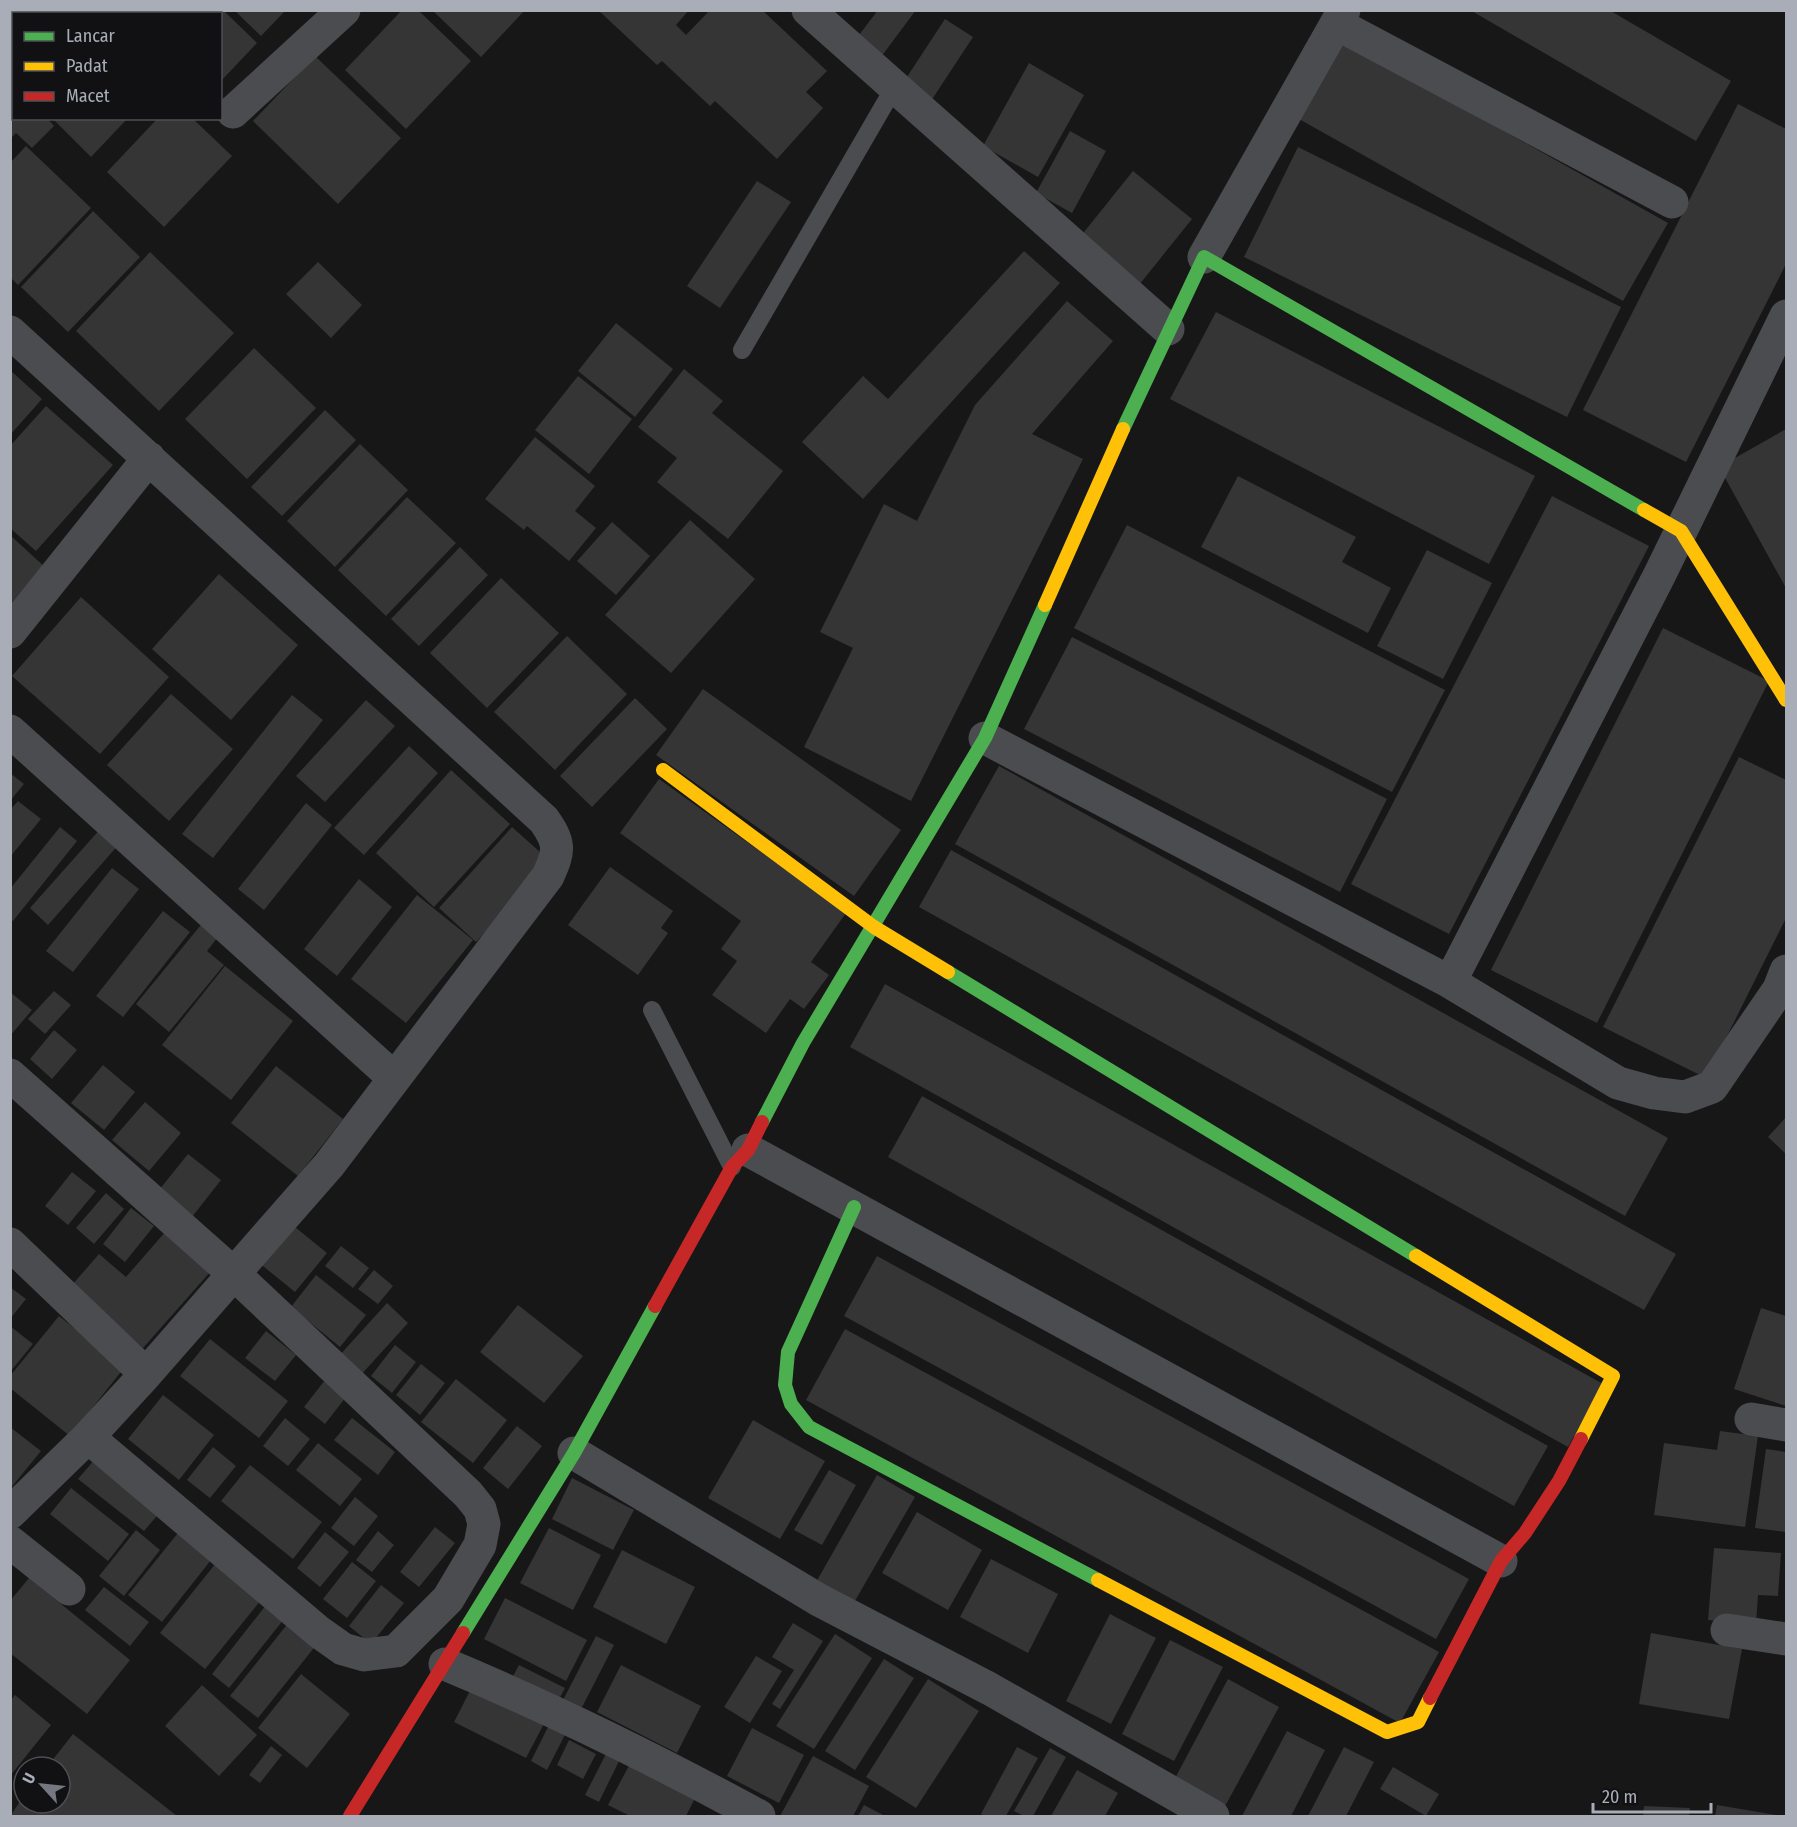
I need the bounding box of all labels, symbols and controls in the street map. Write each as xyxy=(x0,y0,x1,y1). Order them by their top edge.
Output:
legend xyxy=(12,12,222,120)
text: Lancar xyxy=(66,25,115,47)
text: Padat xyxy=(66,55,108,77)
text: Macet xyxy=(66,85,110,107)
north arrow xyxy=(12,1755,72,1815)
text: U xyxy=(18,1770,40,1787)
scale bar xyxy=(1593,1776,1712,1814)
text: 20 m xyxy=(1602,1786,1637,1808)

